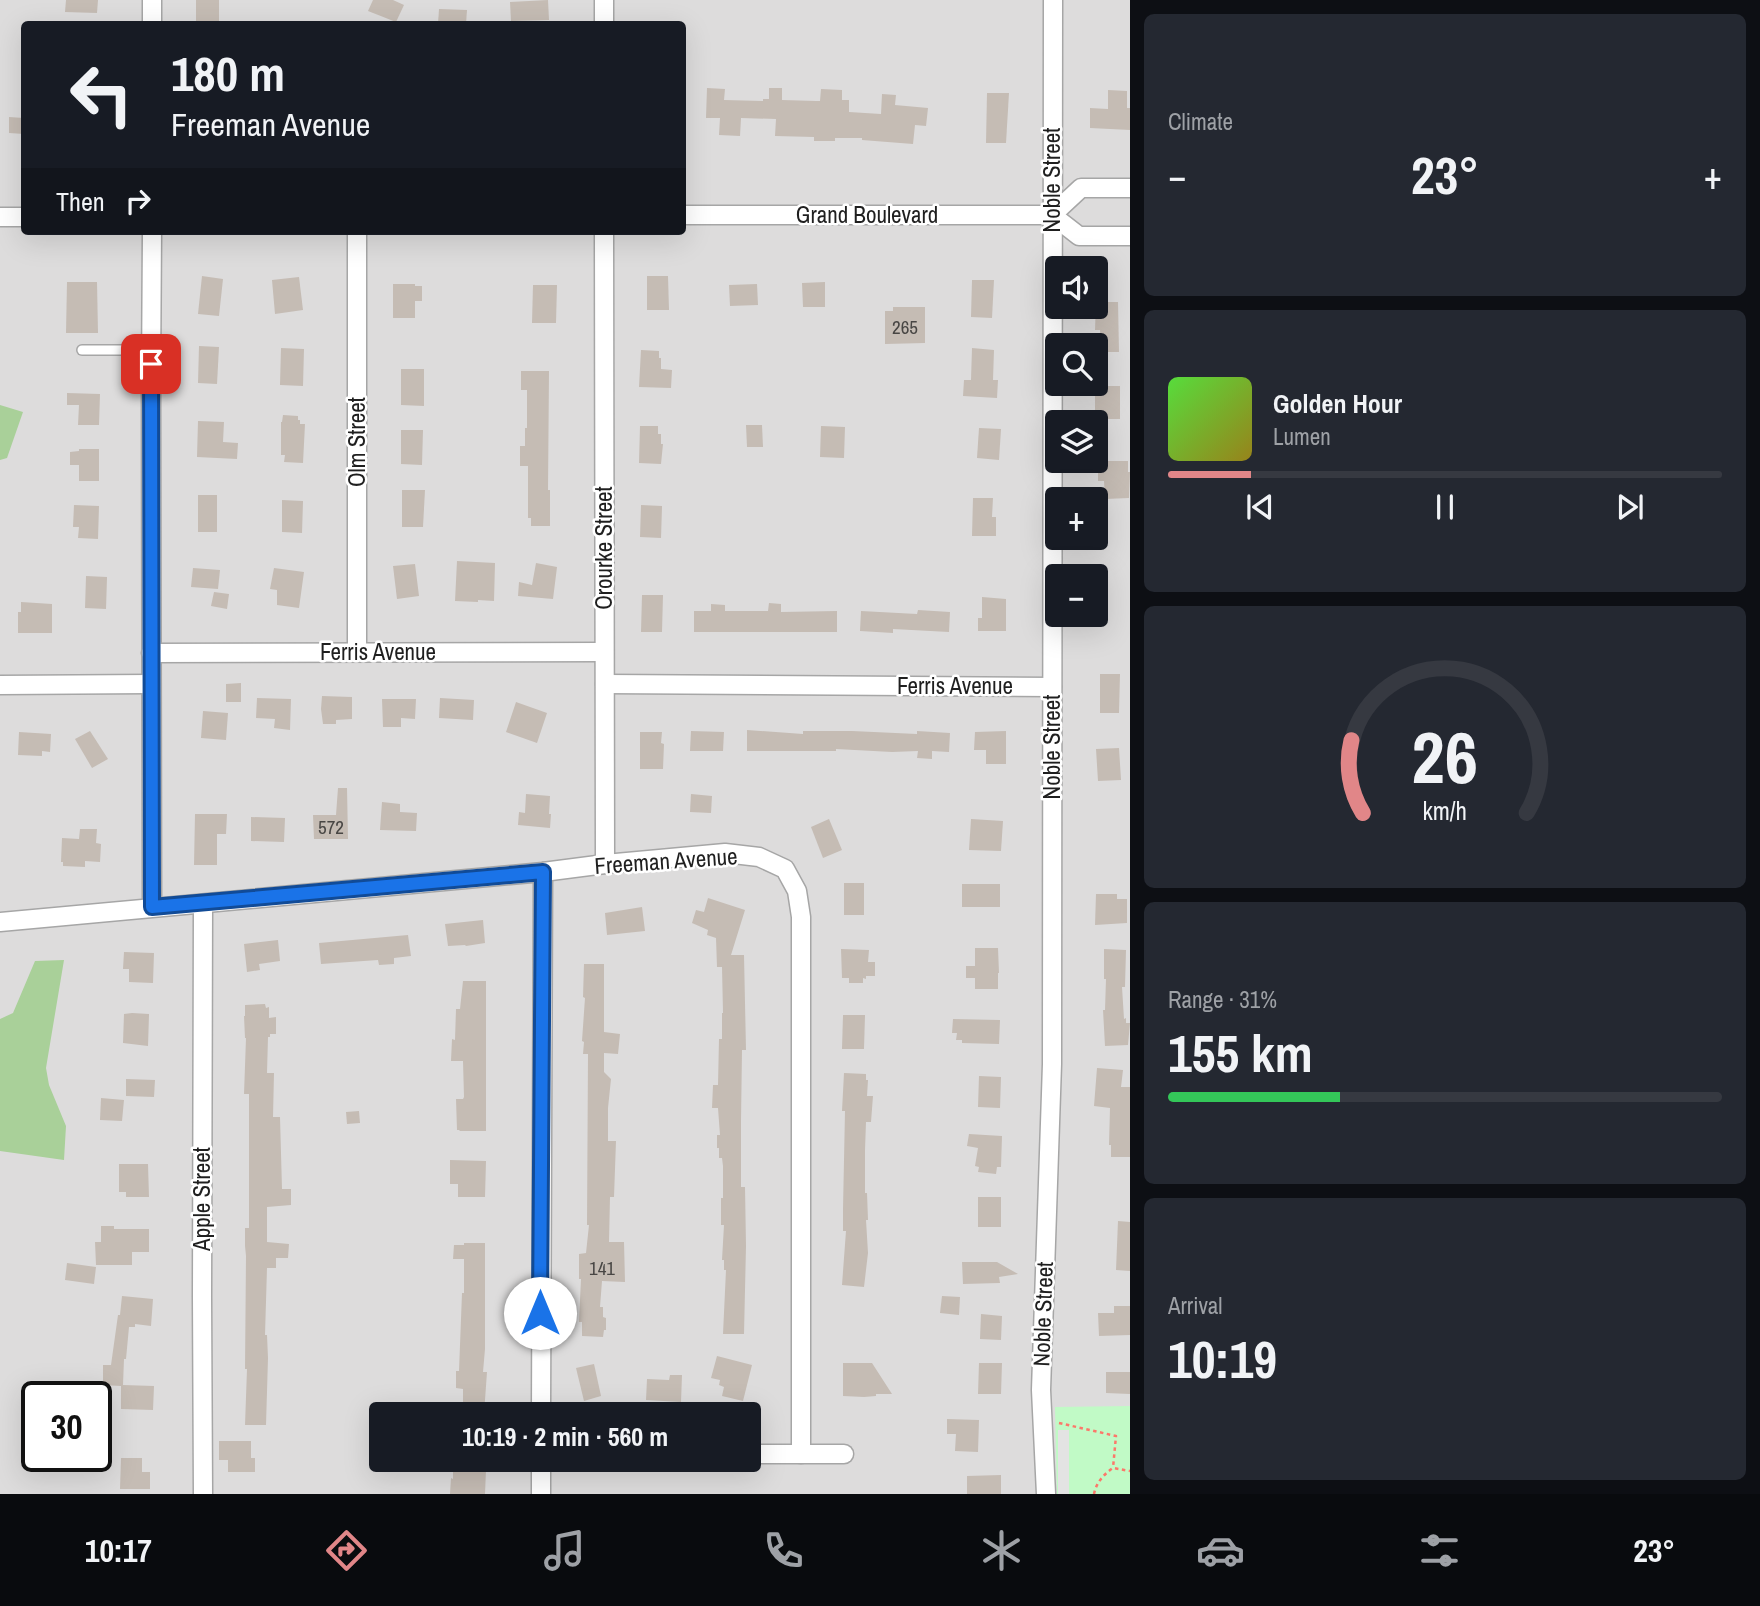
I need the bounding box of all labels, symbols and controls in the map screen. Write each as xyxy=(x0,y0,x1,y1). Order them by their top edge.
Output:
text: 180 m xyxy=(171,40,285,106)
icon: left xyxy=(56,49,147,140)
text: Freeman Avenue xyxy=(171,103,370,146)
text: Climate xyxy=(1168,106,1233,137)
street label: Noble Street xyxy=(1036,128,1067,232)
text: 23° xyxy=(1411,140,1479,210)
text: − xyxy=(1168,150,1186,201)
text: + xyxy=(1704,150,1722,201)
icon: right xyxy=(119,182,157,220)
text: Then xyxy=(56,184,105,219)
street label: Grand Boulevard xyxy=(796,199,938,230)
map controls xyxy=(1045,256,1108,627)
button: sound xyxy=(1045,256,1108,319)
house number: 265 xyxy=(892,314,918,340)
button: search xyxy=(1045,333,1108,396)
pin xyxy=(121,334,181,394)
icon: arrive xyxy=(132,345,170,383)
text: Golden Hour xyxy=(1273,386,1402,421)
street label: Olm Street xyxy=(341,397,372,487)
button: layers xyxy=(1045,410,1108,473)
text: Lumen xyxy=(1273,421,1331,452)
street label: Orourke Street xyxy=(588,486,619,610)
button: + xyxy=(1045,487,1108,550)
icon: previous xyxy=(1241,488,1279,526)
icon: pause xyxy=(1426,488,1464,526)
icon: next xyxy=(1611,488,1649,526)
button: − xyxy=(1045,564,1108,627)
street label: Ferris Avenue xyxy=(320,636,436,667)
street label: Ferris Avenue xyxy=(897,670,1013,701)
street label: Noble Street xyxy=(1036,695,1067,799)
text: 26 xyxy=(1412,708,1478,806)
text: km/h xyxy=(1423,794,1467,828)
house number: 572 xyxy=(318,814,344,840)
street label: Freeman Avenue xyxy=(593,840,739,881)
text: Range · 31% xyxy=(1168,984,1277,1015)
text: 155 km xyxy=(1168,1018,1313,1088)
street label: Apple Street xyxy=(186,1147,217,1252)
house number: 141 xyxy=(589,1255,615,1281)
street label: Noble Street xyxy=(1025,1261,1060,1367)
position arrow xyxy=(503,1276,577,1350)
text: Arrival xyxy=(1168,1290,1223,1321)
text: 10:19 xyxy=(1168,1324,1277,1394)
speed limit sign: 30 xyxy=(21,1381,112,1472)
text: 10:19 · 2 min · 560 m xyxy=(462,1419,668,1454)
icon: directions xyxy=(322,1526,371,1575)
icon: music xyxy=(540,1526,589,1575)
icon: phone xyxy=(759,1526,808,1575)
icon: climate xyxy=(977,1526,1026,1575)
icon: car xyxy=(1196,1526,1245,1575)
icon: filters xyxy=(1415,1526,1464,1575)
text: 10:17 xyxy=(85,1529,152,1572)
text: 23° xyxy=(1633,1529,1675,1572)

